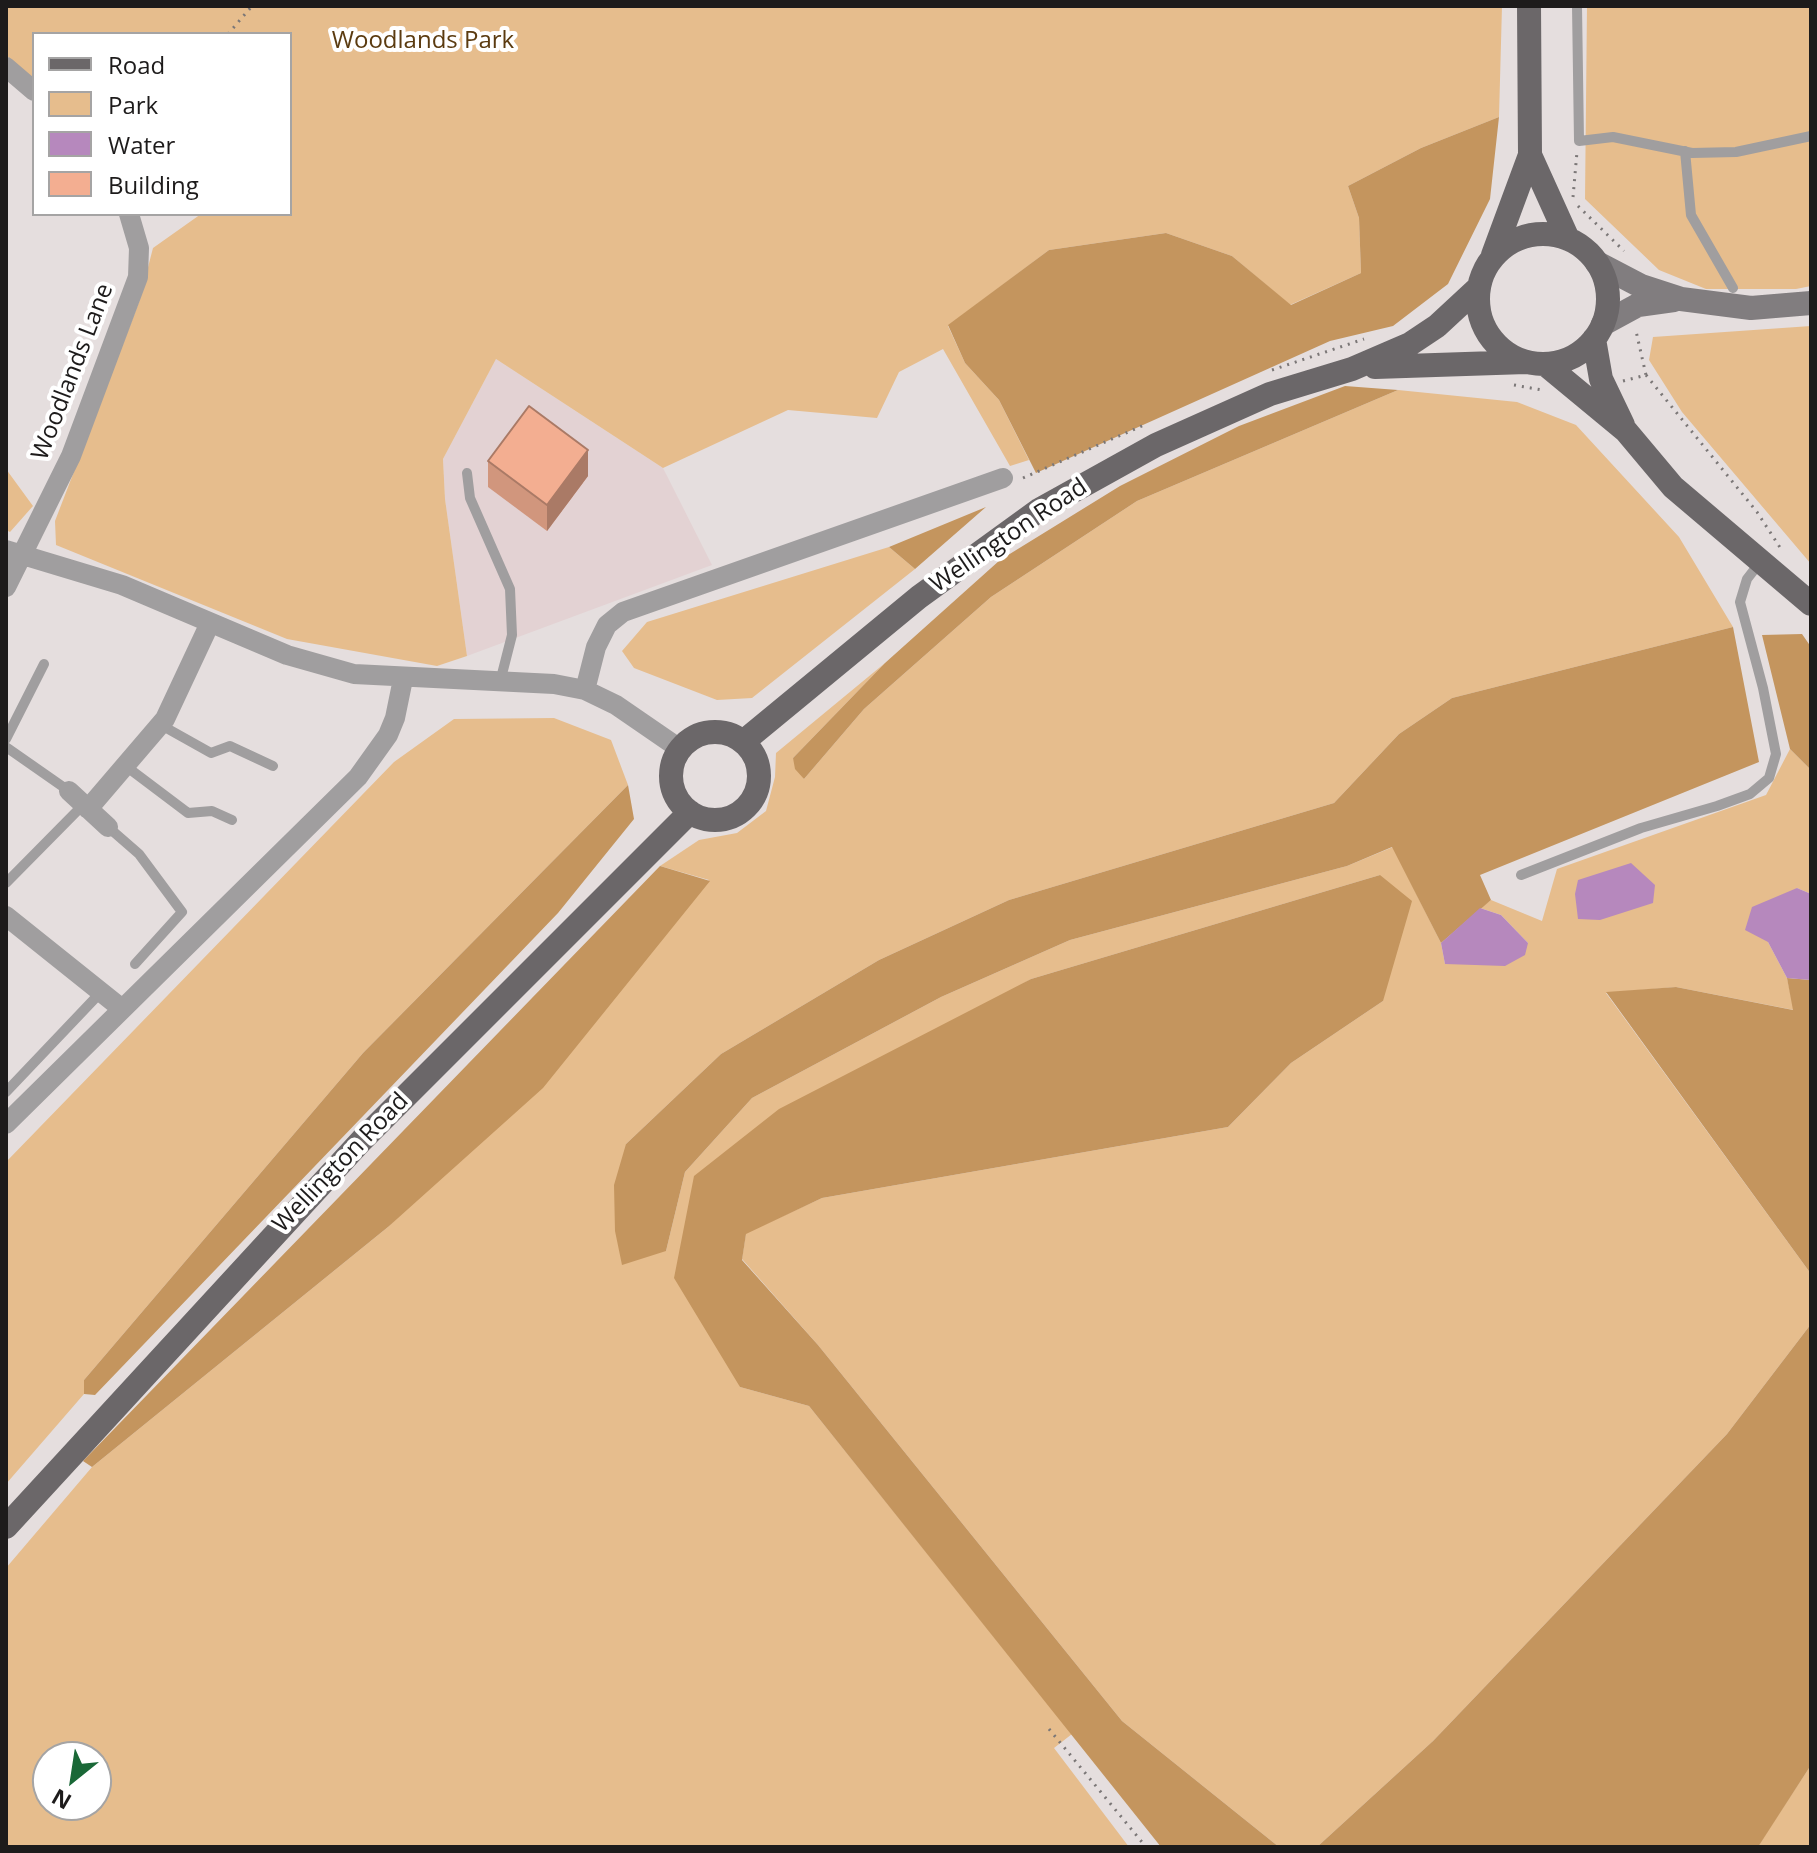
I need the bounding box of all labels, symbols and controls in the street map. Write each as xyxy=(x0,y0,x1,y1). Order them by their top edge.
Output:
park label: Woodlands Park xyxy=(332,27,514,55)
legend xyxy=(32,32,292,216)
text: Road xyxy=(108,48,165,81)
text: Park xyxy=(108,88,158,121)
text: Water xyxy=(108,128,175,161)
text: Building xyxy=(108,168,199,201)
street label: Woodlands Lane xyxy=(26,280,120,464)
street label: Wellington Road xyxy=(925,473,1093,599)
street label: Wellington Road xyxy=(267,1087,415,1239)
north arrow xyxy=(32,1741,112,1821)
text: N xyxy=(46,1783,76,1818)

